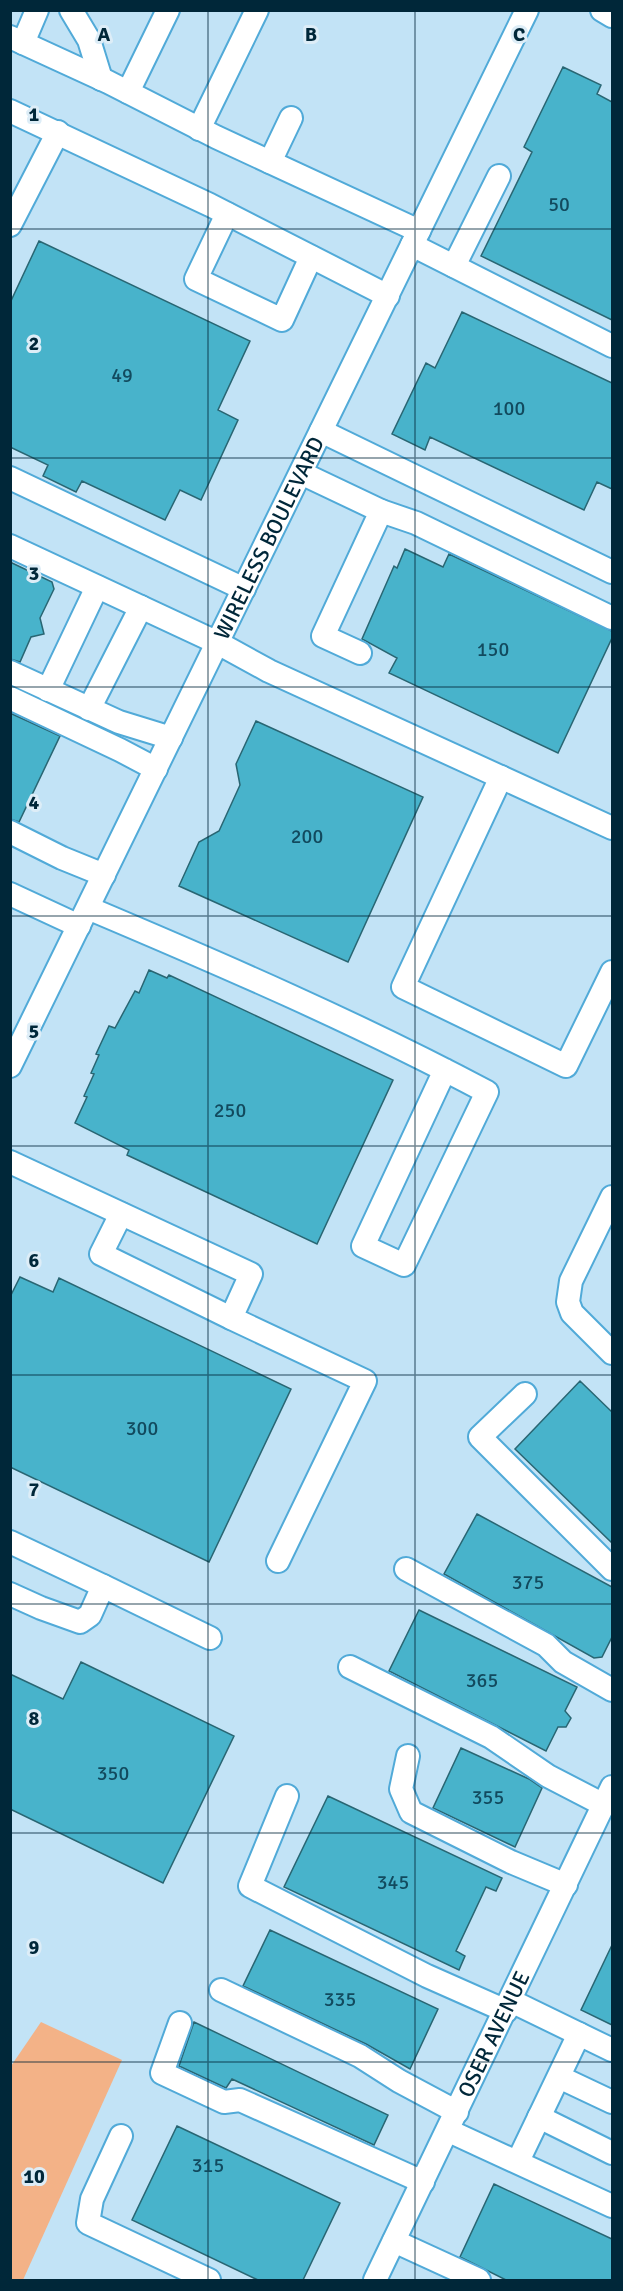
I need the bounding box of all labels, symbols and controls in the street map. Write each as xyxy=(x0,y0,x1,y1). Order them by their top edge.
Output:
text: A xyxy=(98,22,111,47)
text: B xyxy=(305,22,317,47)
text: C xyxy=(513,22,525,47)
text: 1 xyxy=(29,102,40,127)
house number: 50 xyxy=(548,192,570,217)
text: 2 xyxy=(29,331,39,356)
house number: 49 xyxy=(111,363,133,388)
house number: 100 xyxy=(493,396,525,421)
street label: WIRELESS BOULEVARD xyxy=(208,432,330,644)
text: 3 xyxy=(29,561,39,586)
house number: 150 xyxy=(477,637,509,662)
text: 4 xyxy=(29,790,40,815)
house number: 200 xyxy=(291,824,323,849)
text: 5 xyxy=(29,1019,39,1044)
house number: 250 xyxy=(214,1098,246,1123)
text: 6 xyxy=(29,1248,40,1273)
house number: 300 xyxy=(126,1416,158,1441)
text: 7 xyxy=(29,1477,40,1502)
house number: 375 xyxy=(512,1570,544,1595)
house number: 365 xyxy=(466,1668,498,1693)
text: 8 xyxy=(29,1706,40,1731)
house number: 350 xyxy=(97,1761,129,1786)
house number: 355 xyxy=(472,1785,504,1810)
house number: 345 xyxy=(377,1870,409,1895)
text: 9 xyxy=(29,1935,40,1960)
street label: OSER AVENUE xyxy=(451,1966,535,2101)
house number: 335 xyxy=(324,1987,356,2012)
house number: 315 xyxy=(192,2153,224,2178)
text: 10 xyxy=(23,2164,45,2189)

